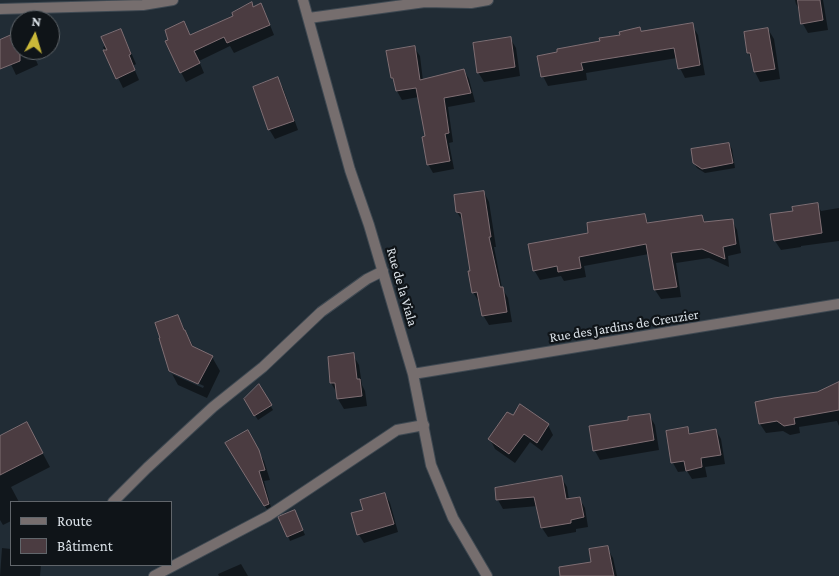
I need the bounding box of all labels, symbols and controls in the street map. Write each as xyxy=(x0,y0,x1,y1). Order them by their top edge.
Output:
north arrow xyxy=(10,10,60,60)
text: N xyxy=(31,13,42,30)
street label: Rue de la Viala xyxy=(383,246,421,328)
street label: Rue des Jardins de Creuzier xyxy=(548,306,700,346)
legend xyxy=(10,501,172,566)
text: Route xyxy=(57,513,92,529)
text: Bâtiment xyxy=(57,538,113,554)

